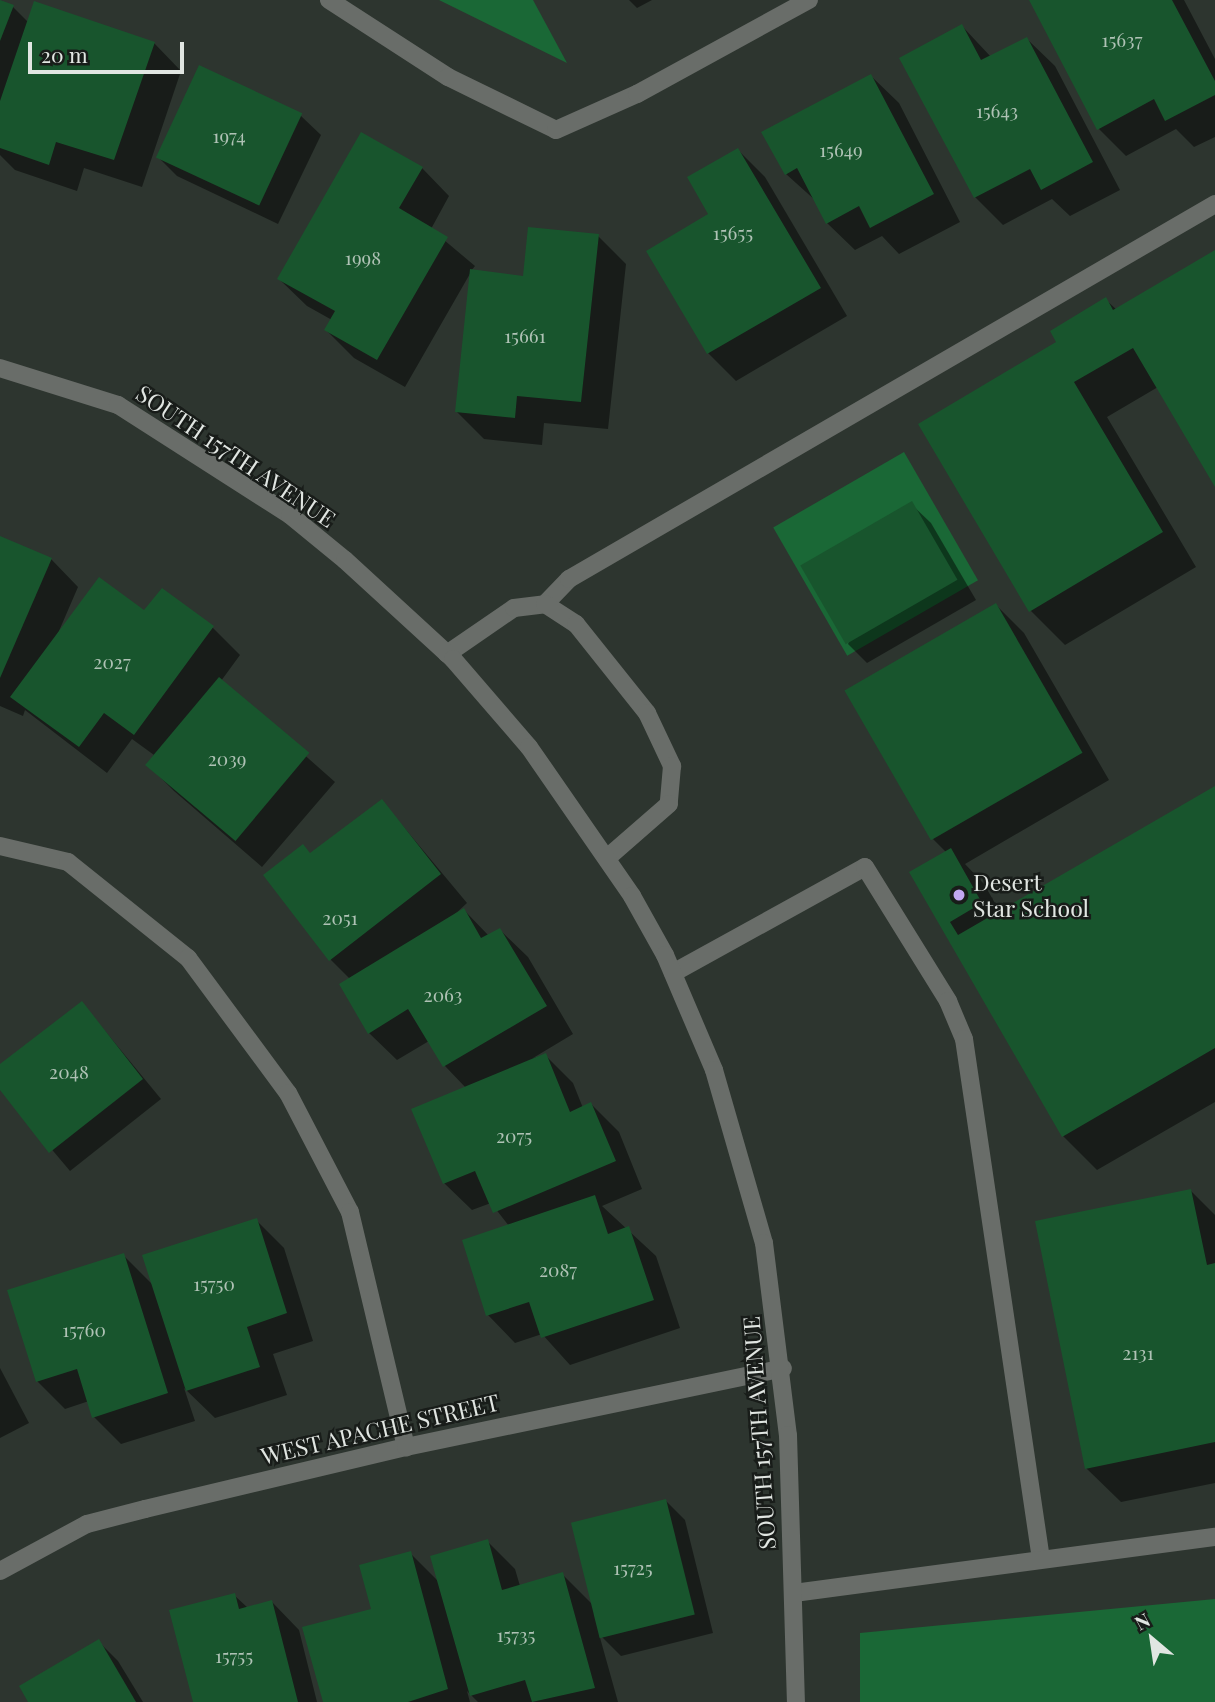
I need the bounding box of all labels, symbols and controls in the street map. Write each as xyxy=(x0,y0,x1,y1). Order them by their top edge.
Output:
scale bar xyxy=(32,28,187,72)
house number: 15637 xyxy=(1102,29,1142,51)
text: 20 m xyxy=(41,40,88,68)
house number: 15643 xyxy=(976,100,1018,122)
house number: 1974 xyxy=(212,125,246,147)
house number: 15649 xyxy=(819,139,863,161)
house number: 15655 xyxy=(713,222,753,244)
house number: 1998 xyxy=(345,247,381,269)
house number: 15661 xyxy=(504,325,546,347)
street label: SOUTH 157TH AVENUE xyxy=(131,379,341,533)
house number: 2027 xyxy=(93,651,131,673)
house number: 2039 xyxy=(208,748,246,770)
place label: Desert Star School xyxy=(973,868,1090,922)
marker: Desert Star School xyxy=(951,887,967,903)
house number: 2051 xyxy=(322,907,358,929)
house number: 2063 xyxy=(424,984,462,1006)
house number: 2048 xyxy=(49,1061,89,1083)
house number: 2075 xyxy=(496,1125,532,1147)
house number: 2087 xyxy=(539,1259,577,1281)
house number: 15750 xyxy=(193,1273,235,1295)
street label: SOUTH 157TH AVENUE xyxy=(737,1315,781,1551)
house number: 15760 xyxy=(62,1319,106,1341)
house number: 2131 xyxy=(1122,1342,1154,1364)
street label: WEST APACHE STREET xyxy=(258,1388,502,1470)
house number: 15725 xyxy=(613,1557,653,1579)
north arrow xyxy=(1117,1604,1187,1674)
text: N xyxy=(1130,1606,1154,1635)
house number: 15735 xyxy=(497,1624,535,1646)
house number: 15755 xyxy=(215,1645,253,1667)

